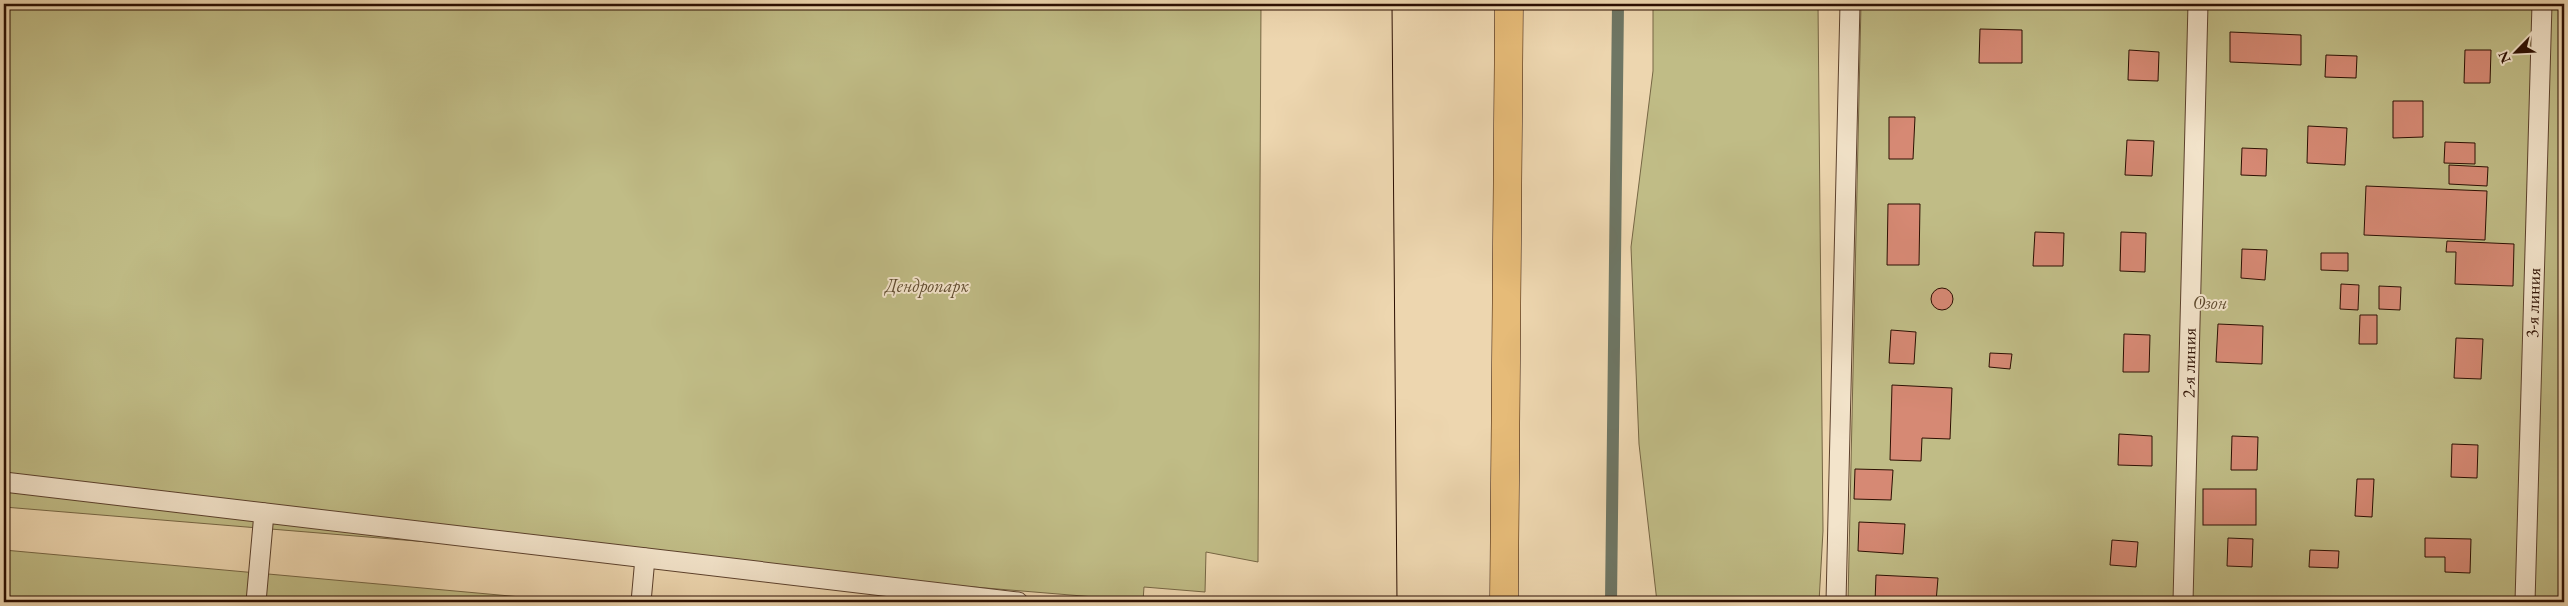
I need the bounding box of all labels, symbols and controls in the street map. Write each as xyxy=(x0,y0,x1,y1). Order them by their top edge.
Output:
north arrow xyxy=(2490,28,2540,78)
text: N xyxy=(2493,48,2515,66)
street label: 3-я линия xyxy=(2520,267,2545,339)
park label: Дендропарк xyxy=(883,274,969,298)
park label: Озон xyxy=(2193,291,2227,314)
street label: 2-я линия xyxy=(2176,328,2201,398)

